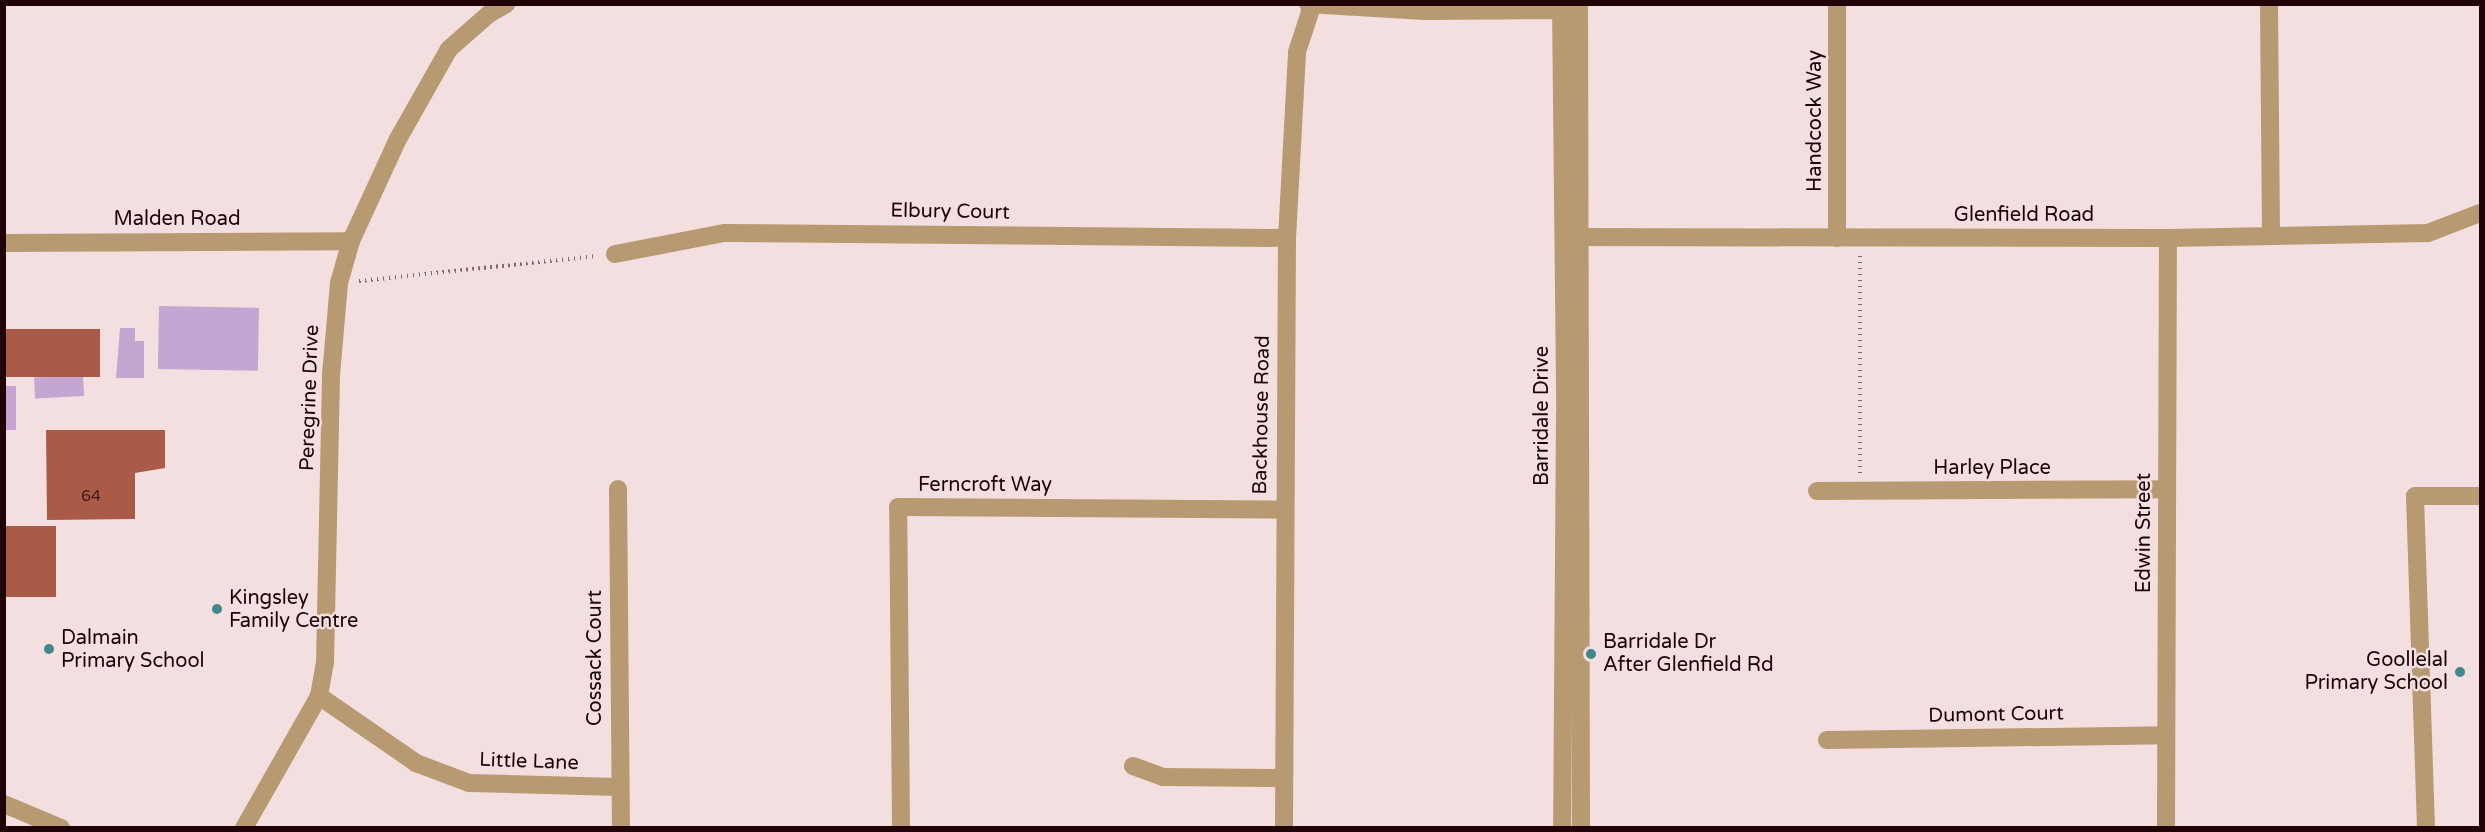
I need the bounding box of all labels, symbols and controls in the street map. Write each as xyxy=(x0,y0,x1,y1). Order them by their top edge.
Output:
street label: Handcock Way xyxy=(1803,50,1827,192)
street label: Elbury Court xyxy=(890,199,1010,225)
street label: Glenfield Road xyxy=(1954,203,2094,227)
street label: Malden Road xyxy=(113,207,241,231)
street label: Peregrine Drive xyxy=(295,324,325,472)
street label: Backhouse Road xyxy=(1249,335,1275,495)
street label: Barridale Drive xyxy=(1530,346,1554,486)
street label: Harley Place xyxy=(1933,456,2051,480)
street label: Ferncroft Way xyxy=(918,473,1052,497)
street label: Edwin Street xyxy=(2132,473,2156,593)
house number: 64 xyxy=(81,486,101,506)
place label: Kingsley Family Centre xyxy=(229,586,358,633)
street label: Cossack Court xyxy=(583,590,607,726)
marker: Kingsley Family Centre xyxy=(210,602,224,616)
place label: Dalmain Primary School xyxy=(61,626,205,673)
place label: Barridale Dr After Glenfield Rd xyxy=(1603,630,1774,677)
marker: Dalmain Primary School xyxy=(42,642,56,656)
marker: Barridale Dr After Glenfield Rd xyxy=(1584,647,1598,661)
place label: Goollelal Primary School xyxy=(2304,648,2448,695)
marker: Goollelal Primary School xyxy=(2453,665,2467,679)
street label: Dumont Court xyxy=(1928,702,2064,728)
street label: Little Lane xyxy=(479,748,579,776)

